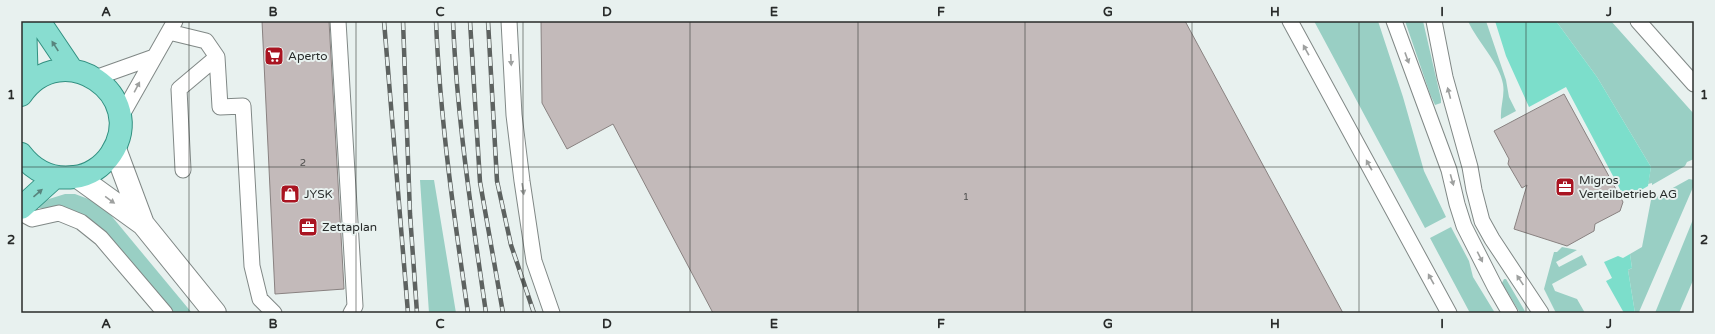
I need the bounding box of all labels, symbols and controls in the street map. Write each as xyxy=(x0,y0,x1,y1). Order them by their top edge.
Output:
text: A xyxy=(101,4,111,20)
text: B xyxy=(268,4,278,20)
text: C xyxy=(435,4,445,20)
text: D xyxy=(602,4,612,20)
text: E xyxy=(770,4,778,20)
text: F xyxy=(937,4,945,20)
text: G xyxy=(1103,4,1113,20)
text: H xyxy=(1270,4,1280,20)
text: I xyxy=(1440,4,1444,20)
text: J xyxy=(1605,4,1612,20)
one-way arrow xyxy=(51,41,59,51)
supermarket icon: Aperto xyxy=(263,45,285,67)
one-way arrow xyxy=(1303,45,1310,56)
place label: Aperto xyxy=(288,49,328,63)
one-way arrow xyxy=(1405,52,1411,64)
one-way arrow xyxy=(508,54,514,67)
one-way arrow xyxy=(134,81,141,93)
text: 1 xyxy=(7,87,15,103)
one-way arrow xyxy=(1446,87,1452,99)
text: 1 xyxy=(1700,87,1708,103)
house number: 2 xyxy=(300,157,306,169)
one-way arrow xyxy=(1365,159,1372,170)
place label: Migros Verteilbetrieb AG xyxy=(1579,173,1677,201)
one-way arrow xyxy=(1449,174,1455,186)
office icon: Migros Verteilbetrieb AG xyxy=(1554,176,1576,198)
shop icon: JYSK xyxy=(279,183,301,205)
one-way arrow xyxy=(520,183,526,195)
place label: JYSK xyxy=(304,187,333,201)
one-way arrow xyxy=(33,188,44,197)
house number: 1 xyxy=(963,191,969,203)
one-way arrow xyxy=(104,196,115,204)
office icon: Zettaplan xyxy=(297,216,319,238)
place label: Zettaplan xyxy=(322,220,377,234)
text: 2 xyxy=(7,232,15,248)
text: 2 xyxy=(1700,232,1708,248)
one-way arrow xyxy=(1477,252,1483,263)
one-way arrow xyxy=(1427,273,1434,285)
one-way arrow xyxy=(1516,275,1524,286)
text: A xyxy=(101,316,111,332)
text: B xyxy=(268,316,278,332)
text: C xyxy=(435,316,445,332)
text: D xyxy=(602,316,612,332)
text: E xyxy=(770,316,778,332)
text: F xyxy=(937,316,945,332)
text: G xyxy=(1103,316,1113,332)
text: H xyxy=(1270,316,1280,332)
text: I xyxy=(1440,316,1444,332)
text: J xyxy=(1605,316,1612,332)

